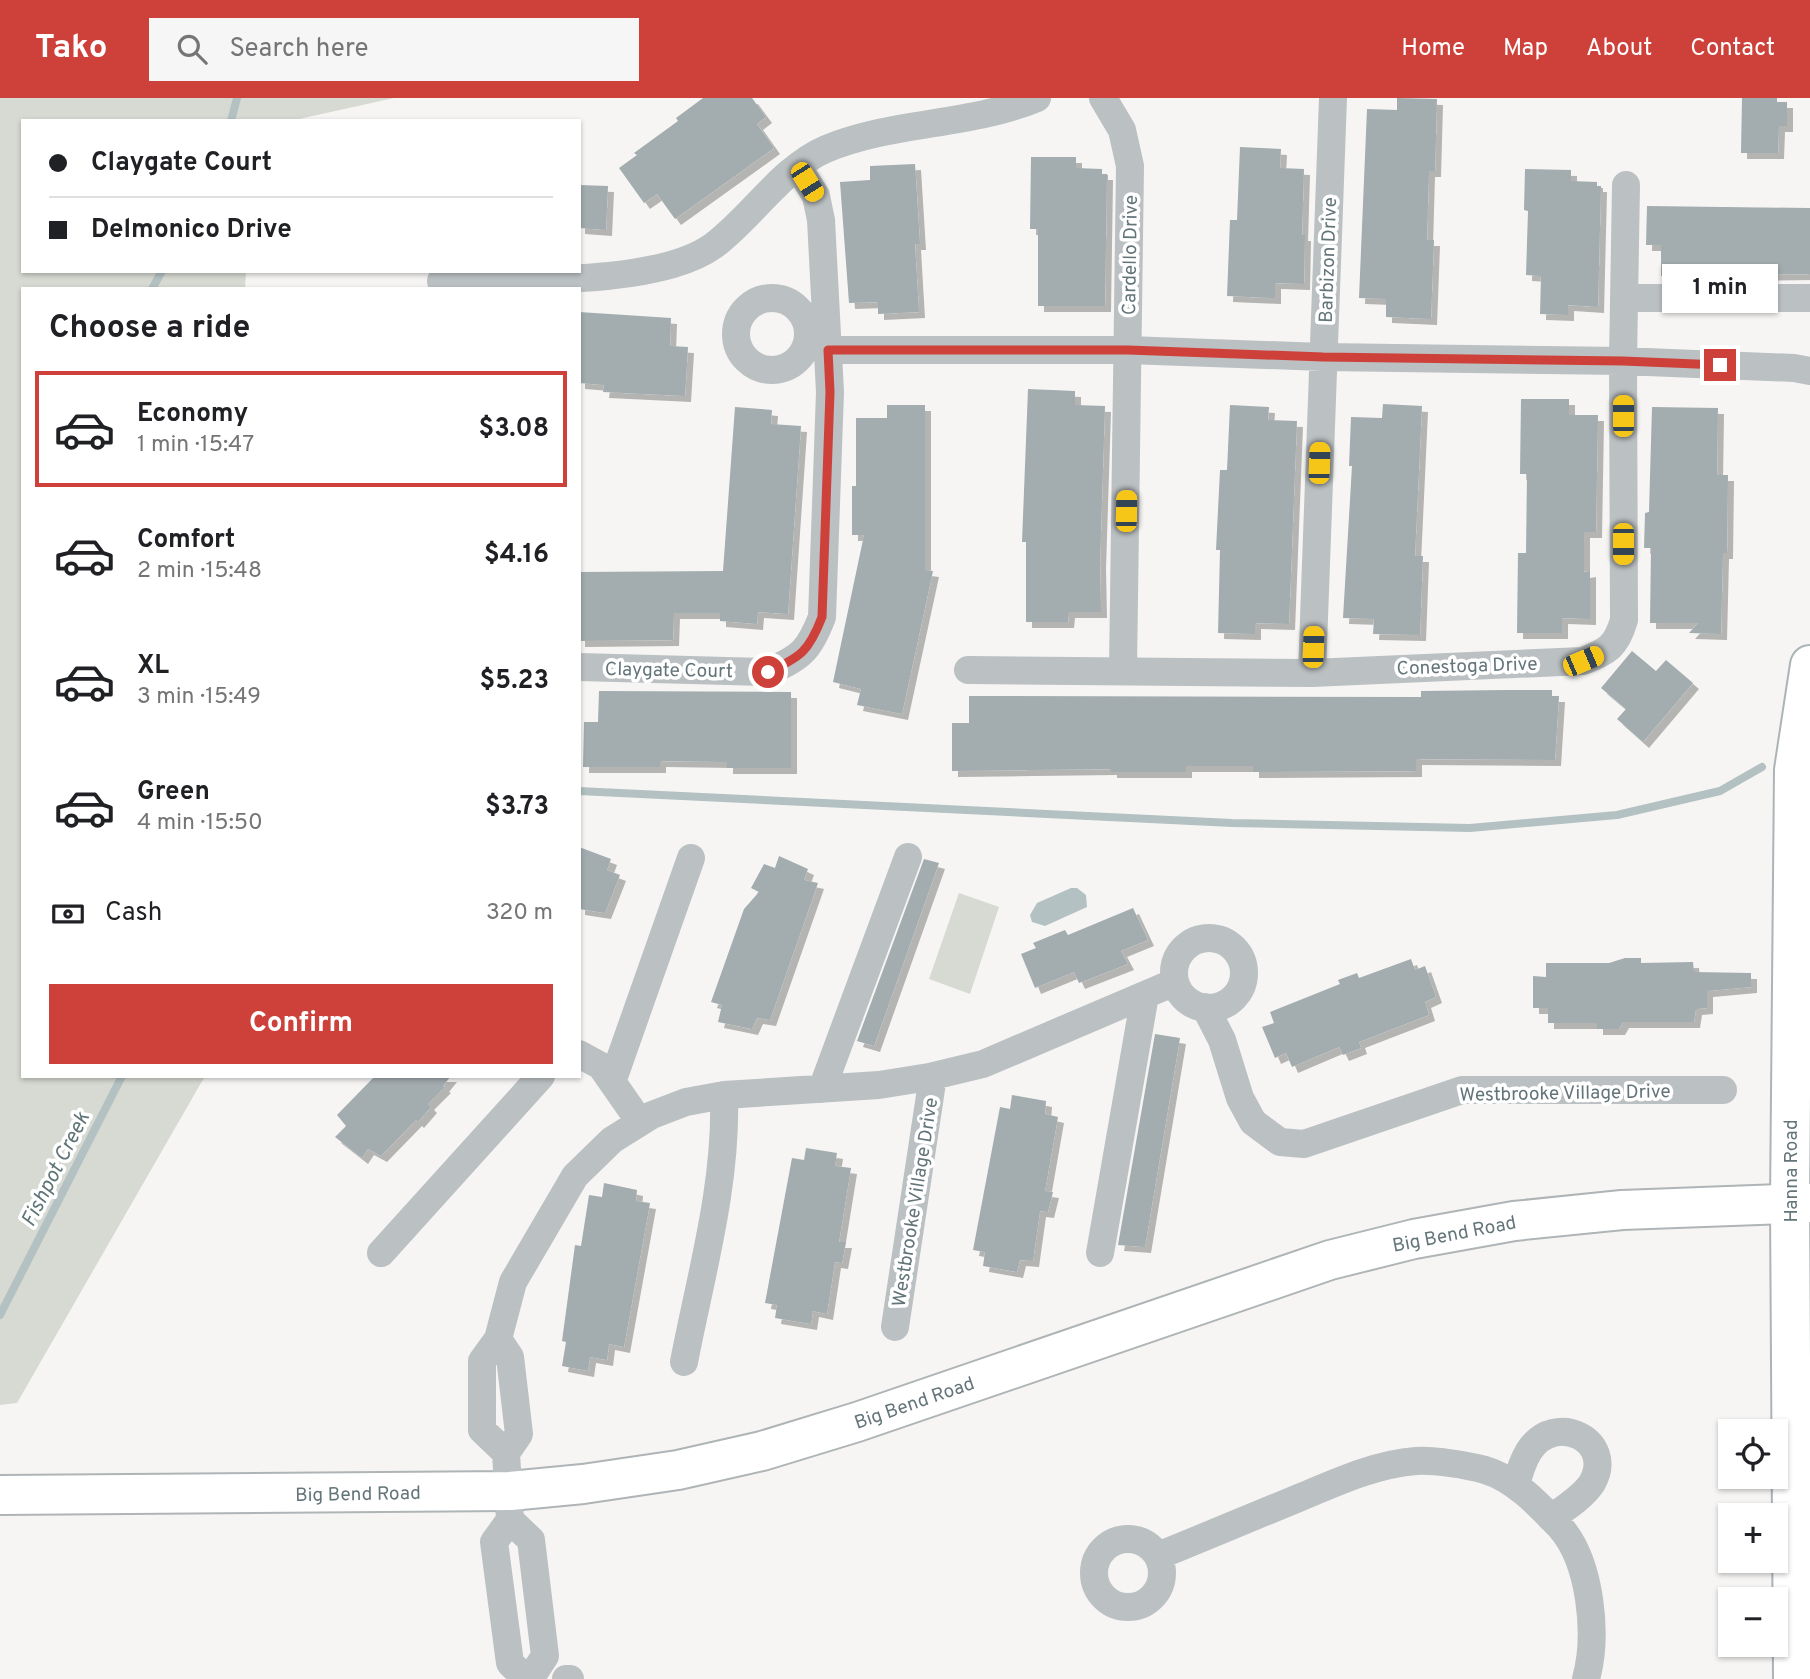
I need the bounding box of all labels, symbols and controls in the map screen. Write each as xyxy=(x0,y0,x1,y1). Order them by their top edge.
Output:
search box xyxy=(149,18,639,81)
text: Tako xyxy=(35,28,107,70)
icon: search xyxy=(173,30,211,68)
text: Search here xyxy=(229,33,368,66)
text: Home xyxy=(1401,34,1465,64)
text: Map xyxy=(1503,34,1548,64)
text: About xyxy=(1586,34,1652,64)
text: Contact xyxy=(1690,34,1775,64)
text: Claygate Court xyxy=(91,147,272,180)
car xyxy=(787,159,828,205)
street label: Cardello Drive xyxy=(1118,195,1144,315)
street label: Barbizon Drive xyxy=(1315,197,1343,323)
text: Delmonico Drive xyxy=(91,214,292,247)
callout: 1 min xyxy=(1662,264,1778,313)
text: 1 min xyxy=(1692,274,1748,303)
text: Choose a ride xyxy=(49,309,250,349)
route end xyxy=(1704,349,1736,381)
car xyxy=(1613,395,1634,437)
icon: car xyxy=(53,398,116,461)
text: Economy xyxy=(137,398,248,431)
text: $3.08 xyxy=(479,413,549,446)
text: 1 min · 15:47 xyxy=(137,431,254,460)
car xyxy=(1308,442,1331,484)
car xyxy=(1116,490,1137,532)
car xyxy=(1613,523,1634,565)
icon: car xyxy=(53,524,116,587)
text: Comfort xyxy=(137,524,235,557)
text: $4.16 xyxy=(484,539,549,572)
text: 2 min · 15:48 xyxy=(137,557,262,586)
car xyxy=(1302,626,1325,668)
car xyxy=(1560,643,1607,679)
icon: car xyxy=(53,650,116,713)
text: XL xyxy=(137,650,169,683)
street label: Conestoga Drive xyxy=(1396,653,1538,681)
route start xyxy=(752,656,784,688)
street label: Claygate Court xyxy=(605,658,733,684)
text: $5.23 xyxy=(480,665,549,698)
text: 3 min · 15:49 xyxy=(137,683,261,712)
icon: car xyxy=(53,776,116,839)
text: Green xyxy=(137,776,210,809)
text: $3.73 xyxy=(485,791,549,824)
text: 4 min · 15:50 xyxy=(137,809,263,838)
icon: cash xyxy=(49,895,87,933)
text: Cash xyxy=(105,897,162,930)
text: 320 m xyxy=(486,899,553,928)
button: Confirm xyxy=(49,984,553,1064)
street label: Westbrooke Village Drive xyxy=(1459,1080,1671,1108)
street label: Westbrooke Village Drive xyxy=(888,1096,944,1309)
water label: Fishpot Creek xyxy=(16,1107,97,1232)
street label: Hanna Road xyxy=(1780,1119,1804,1223)
street label: Big Bend Road xyxy=(1390,1211,1518,1259)
street label: Big Bend Road xyxy=(851,1372,978,1436)
map controls xyxy=(1718,1419,1788,1657)
button: locate xyxy=(1718,1419,1788,1489)
street label: Big Bend Road xyxy=(295,1482,421,1508)
button: + xyxy=(1718,1503,1788,1573)
button: − xyxy=(1718,1587,1788,1657)

